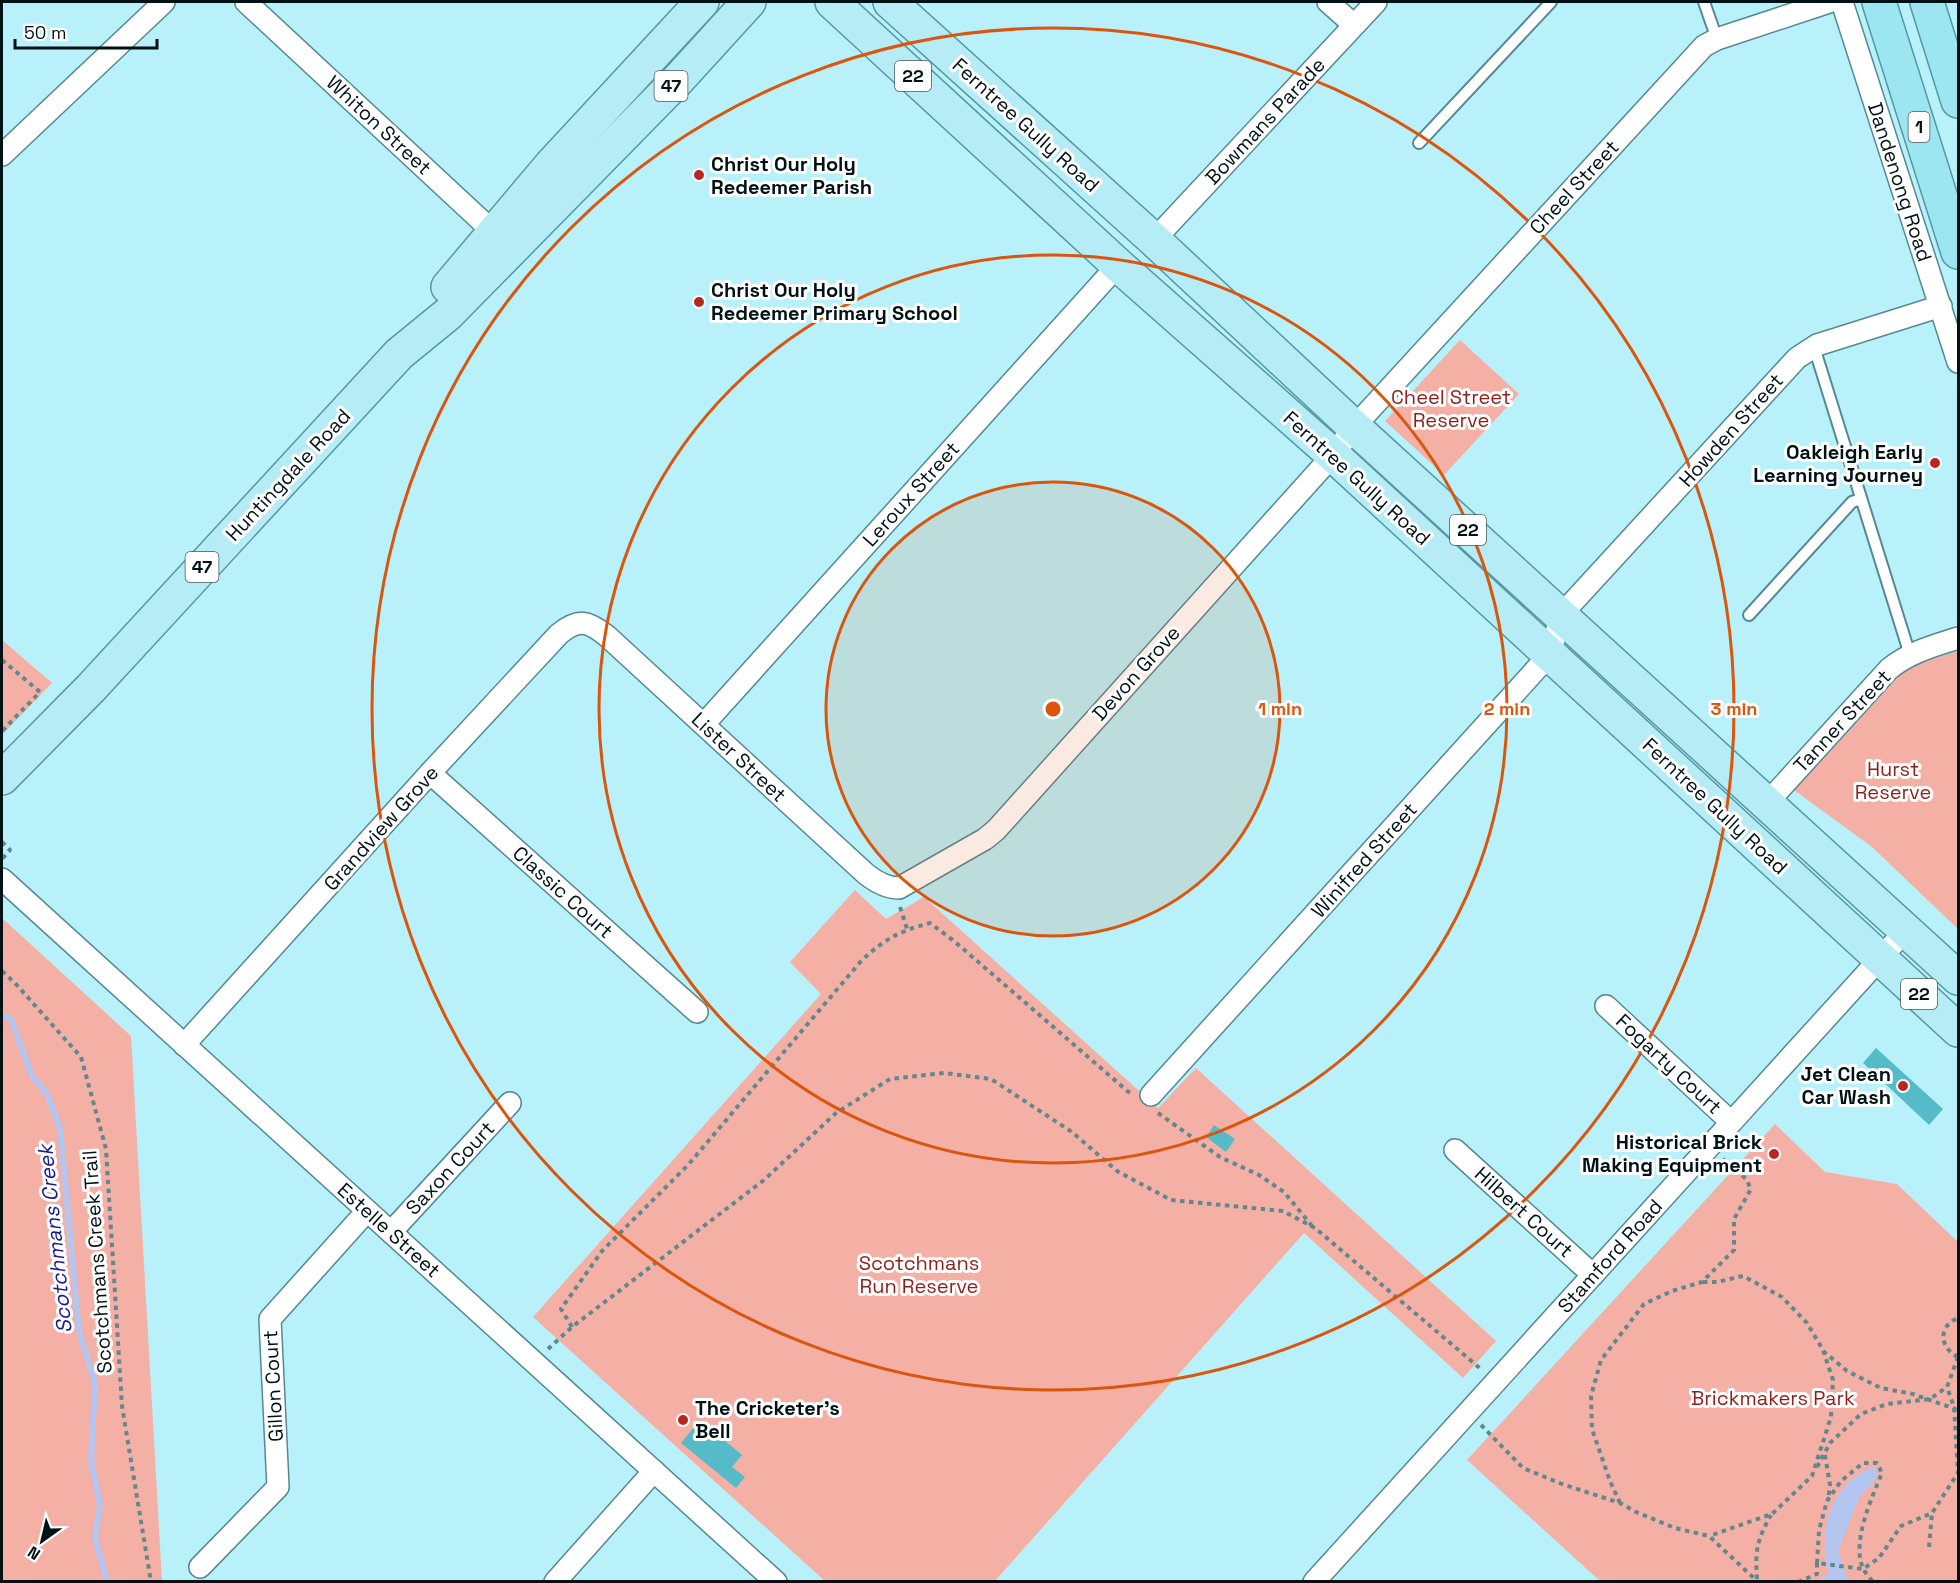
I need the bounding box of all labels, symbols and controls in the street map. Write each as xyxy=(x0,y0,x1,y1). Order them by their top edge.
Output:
scale bar xyxy=(15,12,158,50)
text: 50 m xyxy=(24,21,66,44)
street label: Ferntree Gully Road xyxy=(947,52,1105,198)
street label: Bowmans Parade xyxy=(1199,52,1331,190)
road number: 22 xyxy=(895,61,931,91)
street label: Whiton Street xyxy=(321,70,437,180)
road number: 47 xyxy=(654,71,688,101)
street label: Dandenong Road xyxy=(1862,99,1938,265)
road number: 1 xyxy=(1908,112,1930,142)
street label: Cheel Street xyxy=(1524,134,1624,240)
place label: Christ Our Holy Redeemer Parish xyxy=(711,151,872,200)
marker: Christ Our Holy Redeemer Parish xyxy=(692,168,706,182)
place label: Christ Our Holy Redeemer Primary School xyxy=(711,277,958,326)
marker: Christ Our Holy Redeemer Primary School xyxy=(692,295,706,309)
street label: Howden Street xyxy=(1673,368,1789,492)
park label: Cheel Street Reserve xyxy=(1391,384,1511,433)
street label: Huntingdale Road xyxy=(220,403,356,547)
street label: Ferntree Gully Road xyxy=(1278,405,1436,551)
street label: Leroux Street xyxy=(857,436,965,552)
place label: Oakleigh Early Learning Journey xyxy=(1753,439,1923,488)
marker: Oakleigh Early Learning Journey xyxy=(1928,456,1942,470)
road number: 22 xyxy=(1450,515,1486,545)
road number: 47 xyxy=(186,552,218,582)
street label: Devon Grove xyxy=(1086,620,1186,726)
street label: Tanner Street xyxy=(1788,664,1896,778)
text: 1 min xyxy=(1258,697,1302,720)
text: 2 min xyxy=(1484,697,1530,720)
text: 3 min xyxy=(1711,697,1757,720)
centre of rings xyxy=(1043,699,1063,719)
street label: Lister Street xyxy=(686,706,792,808)
street label: Ferntree Gully Road xyxy=(1637,732,1793,880)
park label: Hurst Reserve xyxy=(1855,756,1931,805)
street label: Grandview Grove xyxy=(318,760,444,896)
street label: Winifred Street xyxy=(1305,797,1423,923)
street label: Classic Court xyxy=(507,840,619,944)
road number: 22 xyxy=(1901,979,1937,1009)
street label: Fogarty Court xyxy=(1611,1008,1727,1120)
place label: Jet Clean Car Wash xyxy=(1801,1061,1891,1110)
marker: Jet Clean Car Wash xyxy=(1896,1079,1910,1093)
street label: Saxon Court xyxy=(400,1116,500,1220)
place label: Historical Brick Making Equipment xyxy=(1582,1129,1762,1178)
water label: Scotchmans Creek xyxy=(31,1141,78,1335)
marker: Historical Brick Making Equipment xyxy=(1767,1147,1781,1161)
street label: Scotchmans Creek Trail xyxy=(76,1150,118,1374)
street label: Hilbert Court xyxy=(1469,1161,1579,1263)
street label: Estelle Street xyxy=(332,1177,446,1283)
street label: Stamford Road xyxy=(1552,1193,1668,1319)
park label: Scotchmans Run Reserve xyxy=(859,1250,979,1299)
street label: Gillon Court xyxy=(257,1329,289,1443)
park label: Brickmakers Park xyxy=(1691,1385,1855,1411)
place label: The Cricketer's Bell xyxy=(695,1395,840,1444)
marker: The Cricketer's Bell xyxy=(676,1413,690,1427)
north arrow xyxy=(12,1511,72,1571)
text: N xyxy=(24,1541,44,1565)

